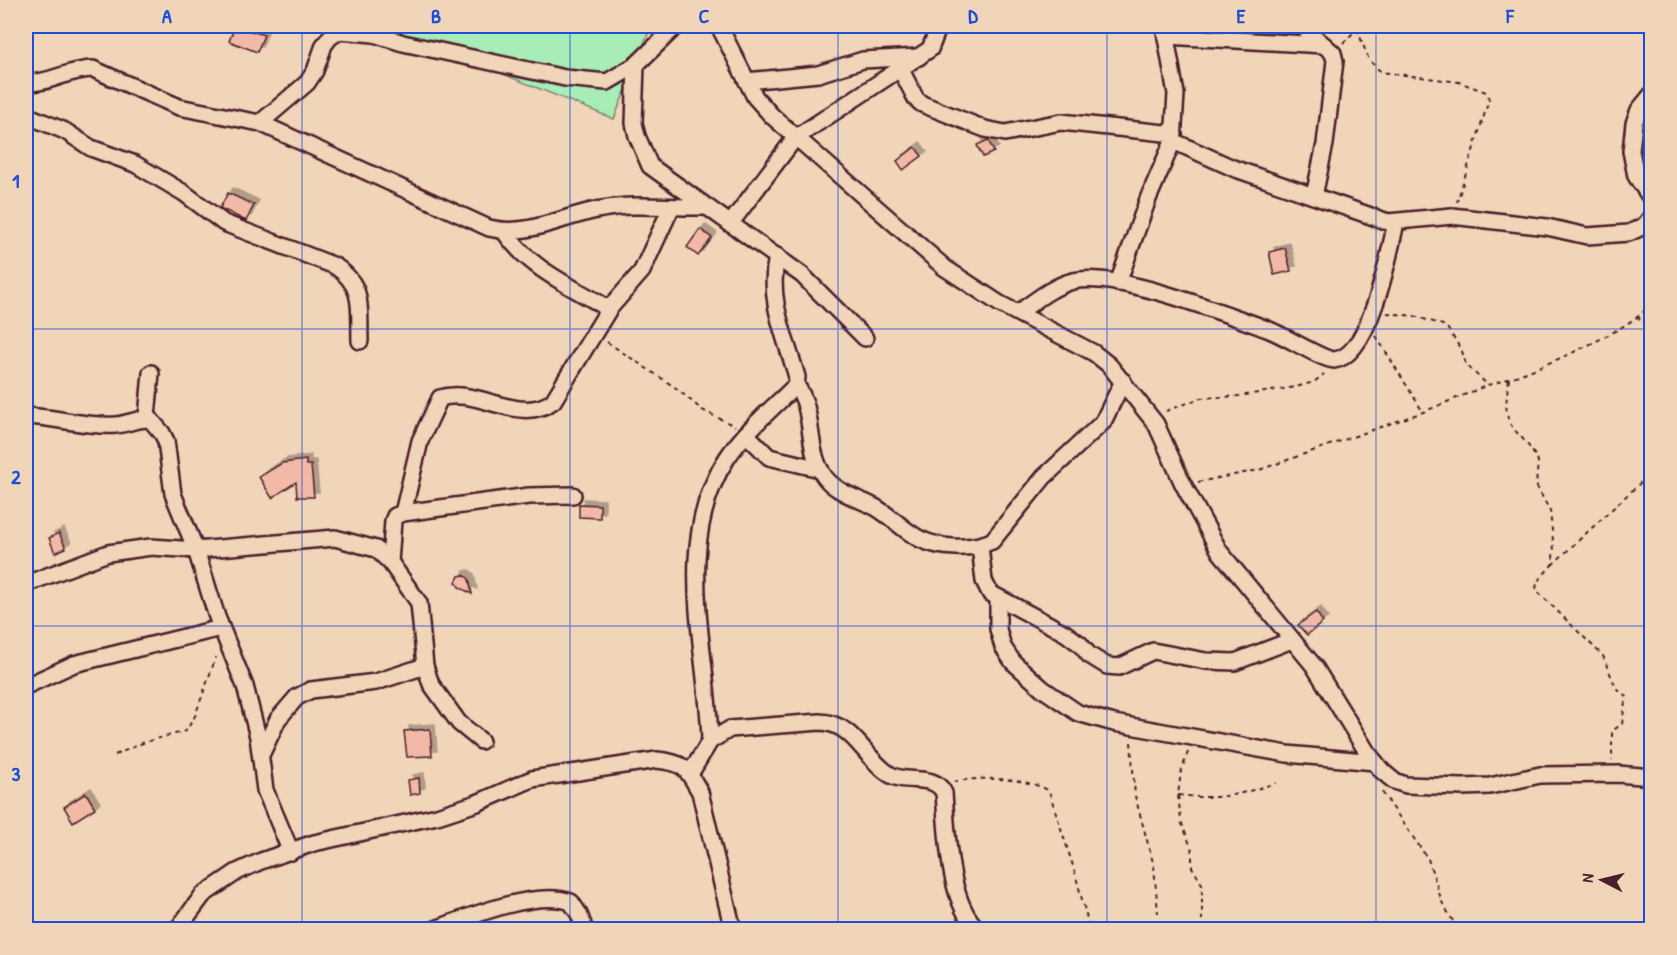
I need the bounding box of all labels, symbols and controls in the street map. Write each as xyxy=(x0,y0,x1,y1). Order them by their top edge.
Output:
text: A xyxy=(162,2,172,29)
text: B xyxy=(431,2,441,29)
text: C xyxy=(699,2,710,29)
text: D xyxy=(968,2,978,29)
text: E xyxy=(1237,2,1246,29)
text: F xyxy=(1505,2,1515,29)
text: 1 xyxy=(12,167,20,194)
text: 2 xyxy=(11,463,21,490)
text: 3 xyxy=(12,760,21,787)
north arrow xyxy=(1572,850,1632,910)
text: N xyxy=(1576,872,1599,884)

